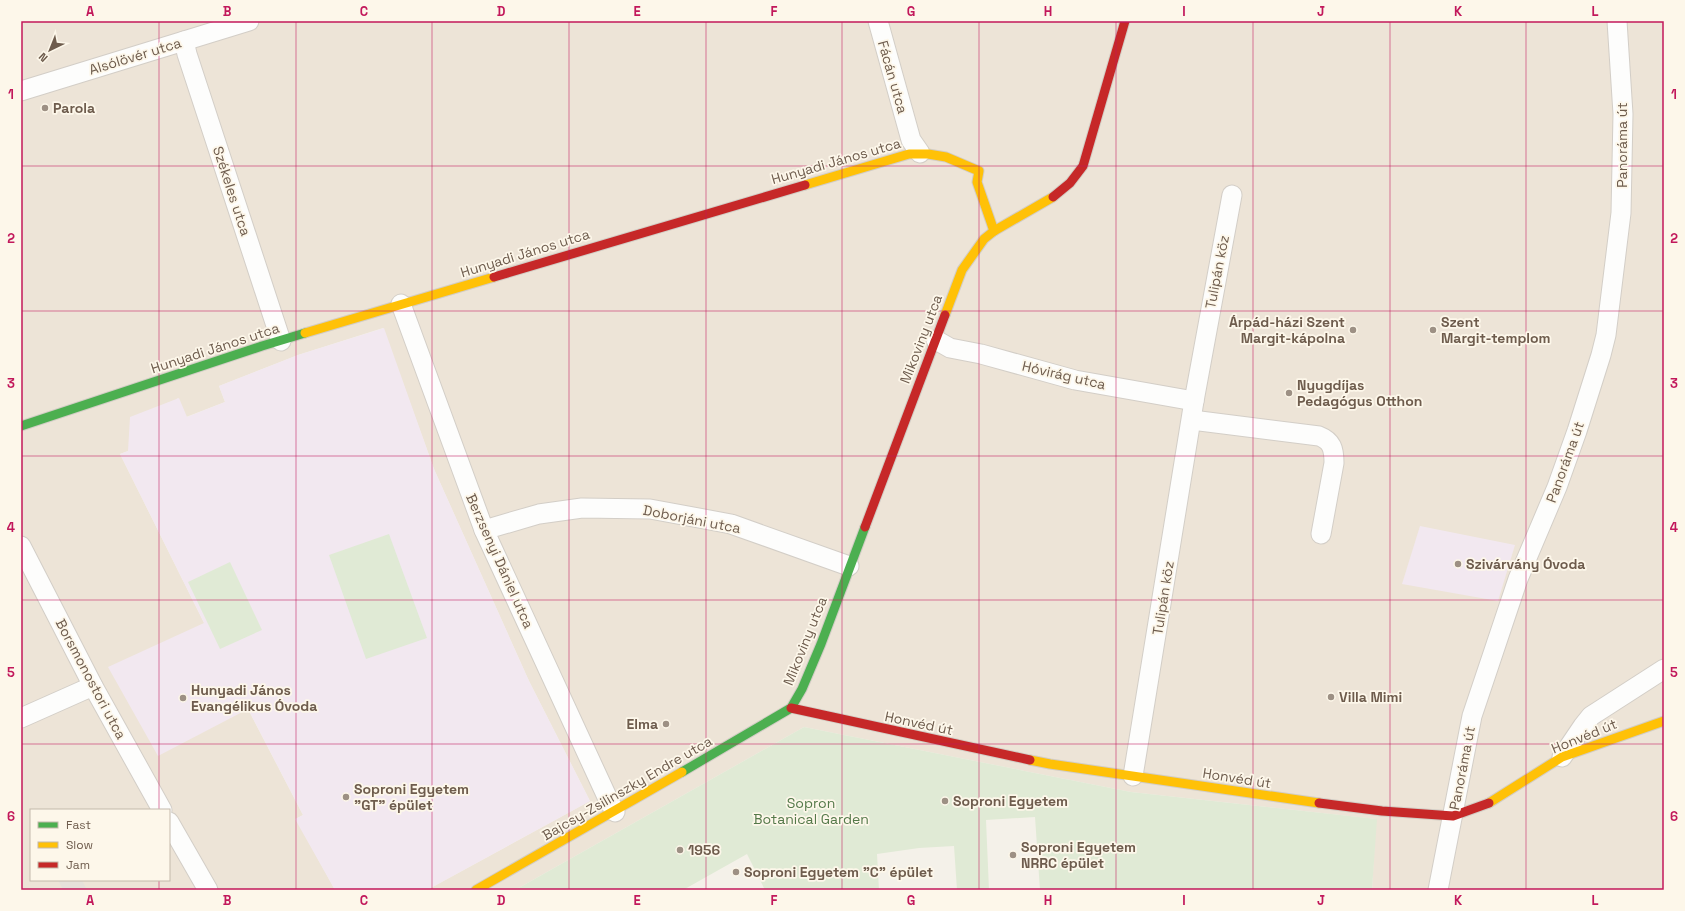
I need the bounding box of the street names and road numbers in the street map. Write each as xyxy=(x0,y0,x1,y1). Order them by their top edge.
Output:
street label: Alsólövér utca xyxy=(87,33,183,79)
street label: Fácán utca xyxy=(874,38,912,116)
street label: Panoráma út xyxy=(1613,102,1631,188)
street label: Hunyadi János utca xyxy=(769,134,903,188)
street label: Székeles utca xyxy=(209,144,255,238)
street label: Hunyadi János utca xyxy=(458,225,592,281)
street label: Tulipán köz xyxy=(1201,234,1233,310)
street label: Mikoviny utca xyxy=(896,292,946,386)
street label: Hunyadi János utca xyxy=(148,319,282,377)
street label: Hóvirág utca xyxy=(1020,357,1108,393)
street label: Panoráma út xyxy=(1542,419,1588,505)
street label: Berzsenyi Dániel utca xyxy=(462,491,538,631)
street label: Doborjáni utca xyxy=(642,501,742,537)
street label: Tulipán köz xyxy=(1148,560,1178,636)
street label: Mikoviny utca xyxy=(779,594,831,688)
street label: Borsmonostori utca xyxy=(52,616,130,742)
street label: Honvéd út xyxy=(883,707,955,739)
street label: Honvéd út xyxy=(1548,715,1620,757)
street label: Panoráma út xyxy=(1445,724,1479,812)
street label: Bajcsy-Zsilinszky Endre utca xyxy=(539,732,715,844)
street label: Honvéd út xyxy=(1201,764,1273,792)

